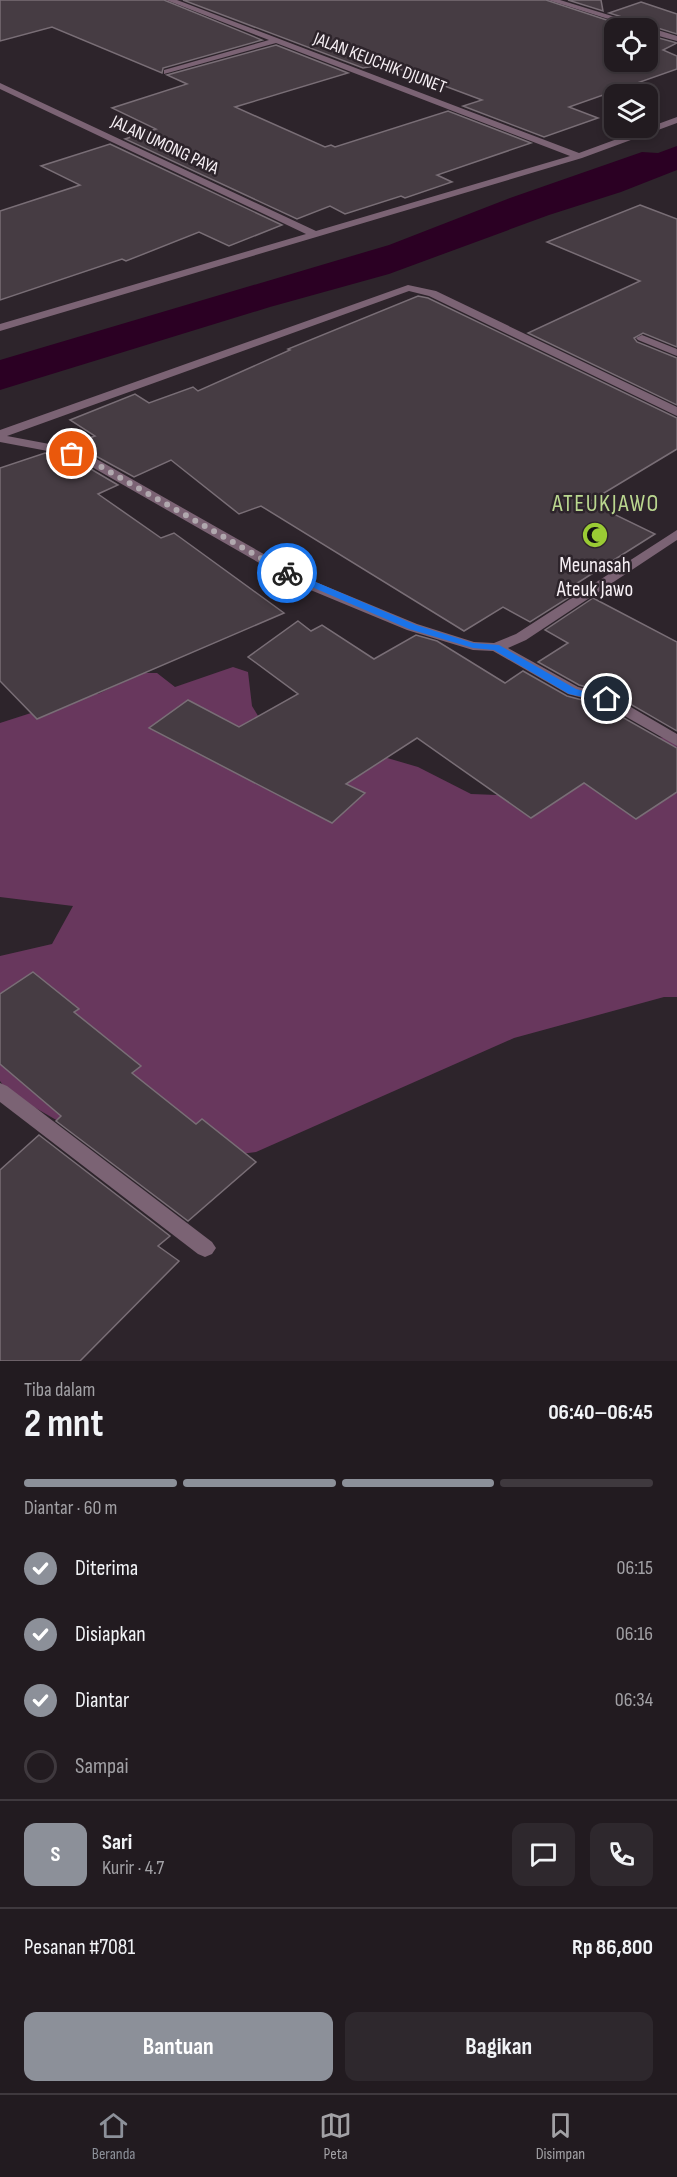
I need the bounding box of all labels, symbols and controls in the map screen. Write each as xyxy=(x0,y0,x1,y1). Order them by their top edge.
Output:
map controls xyxy=(604,18,658,138)
button: locate xyxy=(604,18,658,72)
street label: JALAN KEUCHIK DJUNET xyxy=(310,28,449,98)
button: layers xyxy=(604,84,658,138)
street label: JALAN UMONG PAYA xyxy=(107,111,222,179)
pin xyxy=(46,428,97,479)
icon: bag xyxy=(55,437,88,470)
district label: ATEUKJAWO xyxy=(551,489,660,518)
mosque icon: Meunasah Ateuk Jawo xyxy=(580,520,610,550)
courier xyxy=(257,543,317,603)
place label: Meunasah Ateuk Jawo xyxy=(556,553,633,602)
icon: bike xyxy=(271,557,304,590)
pin xyxy=(581,673,632,724)
icon: home xyxy=(590,682,623,715)
text: Tiba dalam xyxy=(24,1378,95,1402)
text: 06:40–06:45 xyxy=(548,1399,653,1426)
text: 2 mnt xyxy=(24,1401,103,1448)
text: Diantar · 60 m xyxy=(24,1496,117,1520)
icon: check xyxy=(24,1552,57,1585)
text: Diterima xyxy=(75,1555,138,1582)
text: 06:15 xyxy=(617,1556,653,1580)
icon: check xyxy=(24,1618,57,1651)
text: Disiapkan xyxy=(75,1621,146,1648)
text: 06:16 xyxy=(616,1622,653,1646)
icon: check xyxy=(24,1684,57,1717)
text: Diantar xyxy=(75,1687,129,1714)
text: 06:34 xyxy=(615,1688,653,1712)
text: Sampai xyxy=(75,1753,129,1780)
button: chat xyxy=(512,1823,575,1886)
button: phone xyxy=(590,1823,653,1886)
text: Sari xyxy=(102,1829,132,1856)
text: S xyxy=(51,1841,60,1868)
text: Kurir · 4.7 xyxy=(102,1856,164,1880)
text: Pesanan #7081 xyxy=(24,1934,135,1961)
text: Rp 86,800 xyxy=(572,1934,653,1961)
button: Bantuan xyxy=(24,2012,333,2081)
button: Bagikan xyxy=(345,2012,653,2081)
tab: Beranda xyxy=(92,2109,136,2164)
tab: Peta xyxy=(319,2109,352,2164)
tab: Disimpan xyxy=(536,2109,585,2164)

